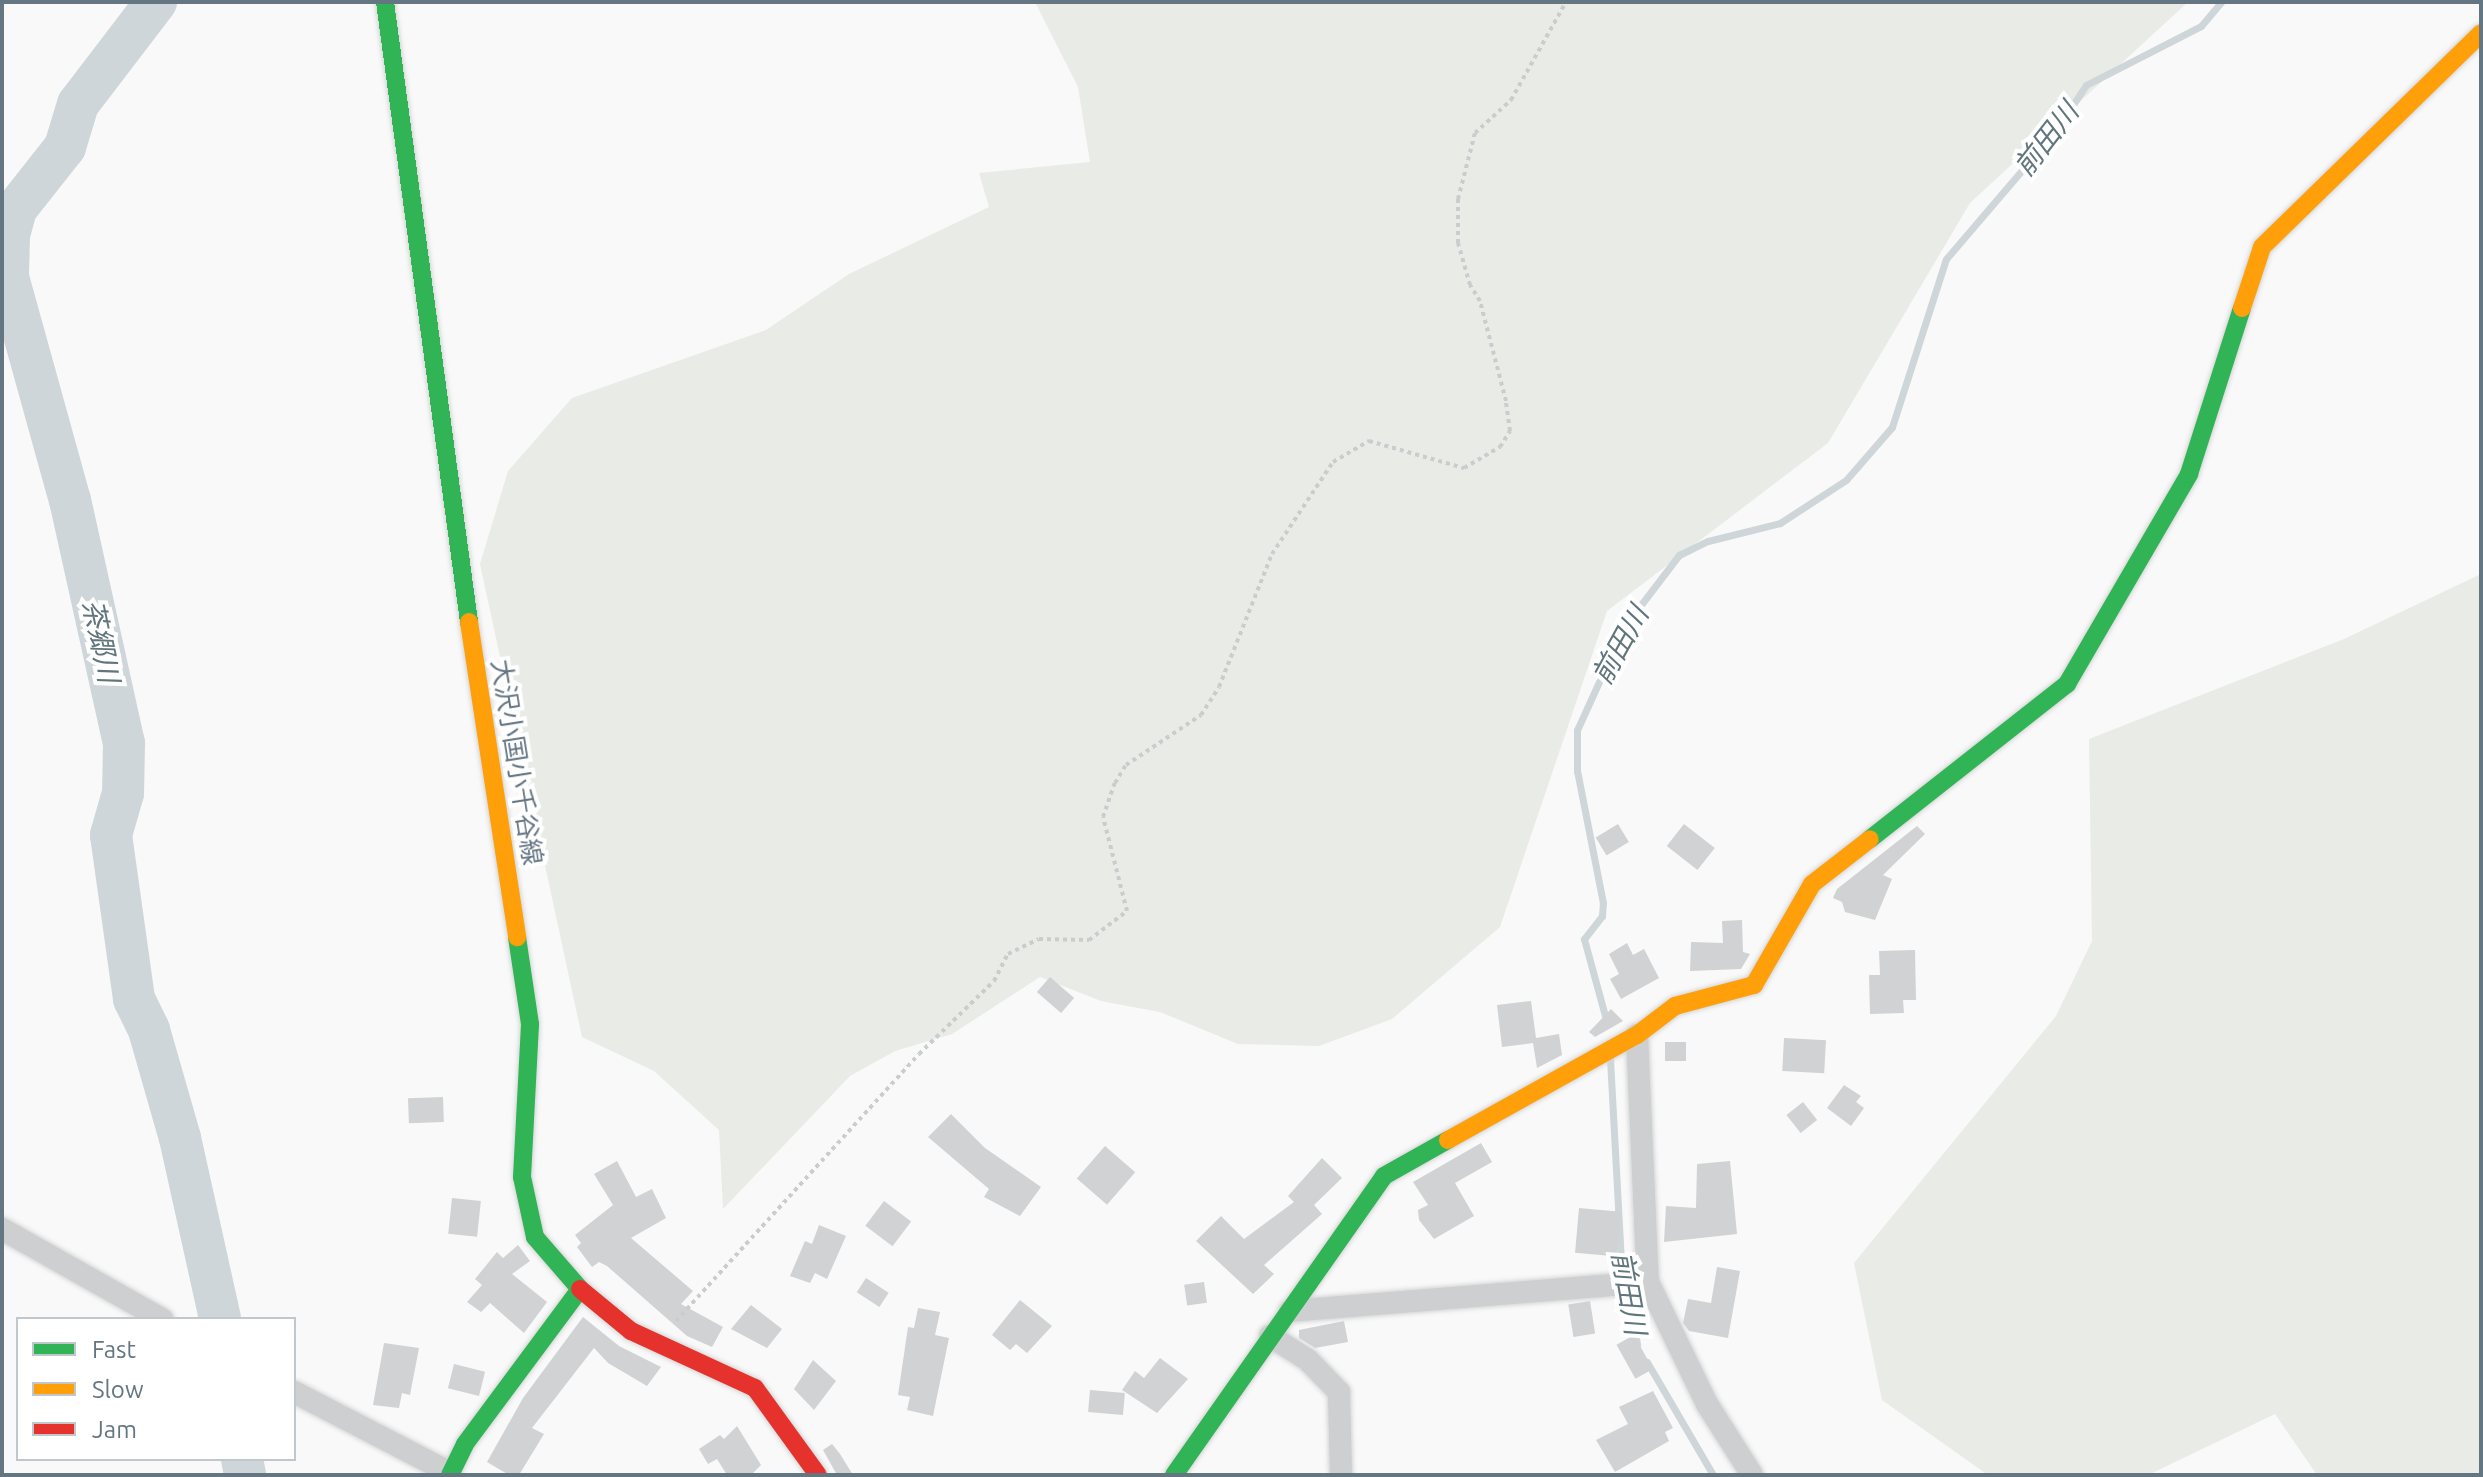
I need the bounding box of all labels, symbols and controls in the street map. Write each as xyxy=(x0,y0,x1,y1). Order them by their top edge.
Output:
water label: 前田川 xyxy=(2007,96,2085,182)
water label: 茶郷川 xyxy=(76,596,126,686)
water label: 前田川 xyxy=(1585,600,1655,690)
street label: 大沢小国小千谷線 xyxy=(485,657,549,867)
water label: 前田川 xyxy=(1605,1249,1653,1337)
legend xyxy=(16,1317,296,1461)
text: Fast xyxy=(92,1336,136,1363)
text: Slow xyxy=(92,1376,144,1403)
text: Jam xyxy=(92,1416,137,1443)

